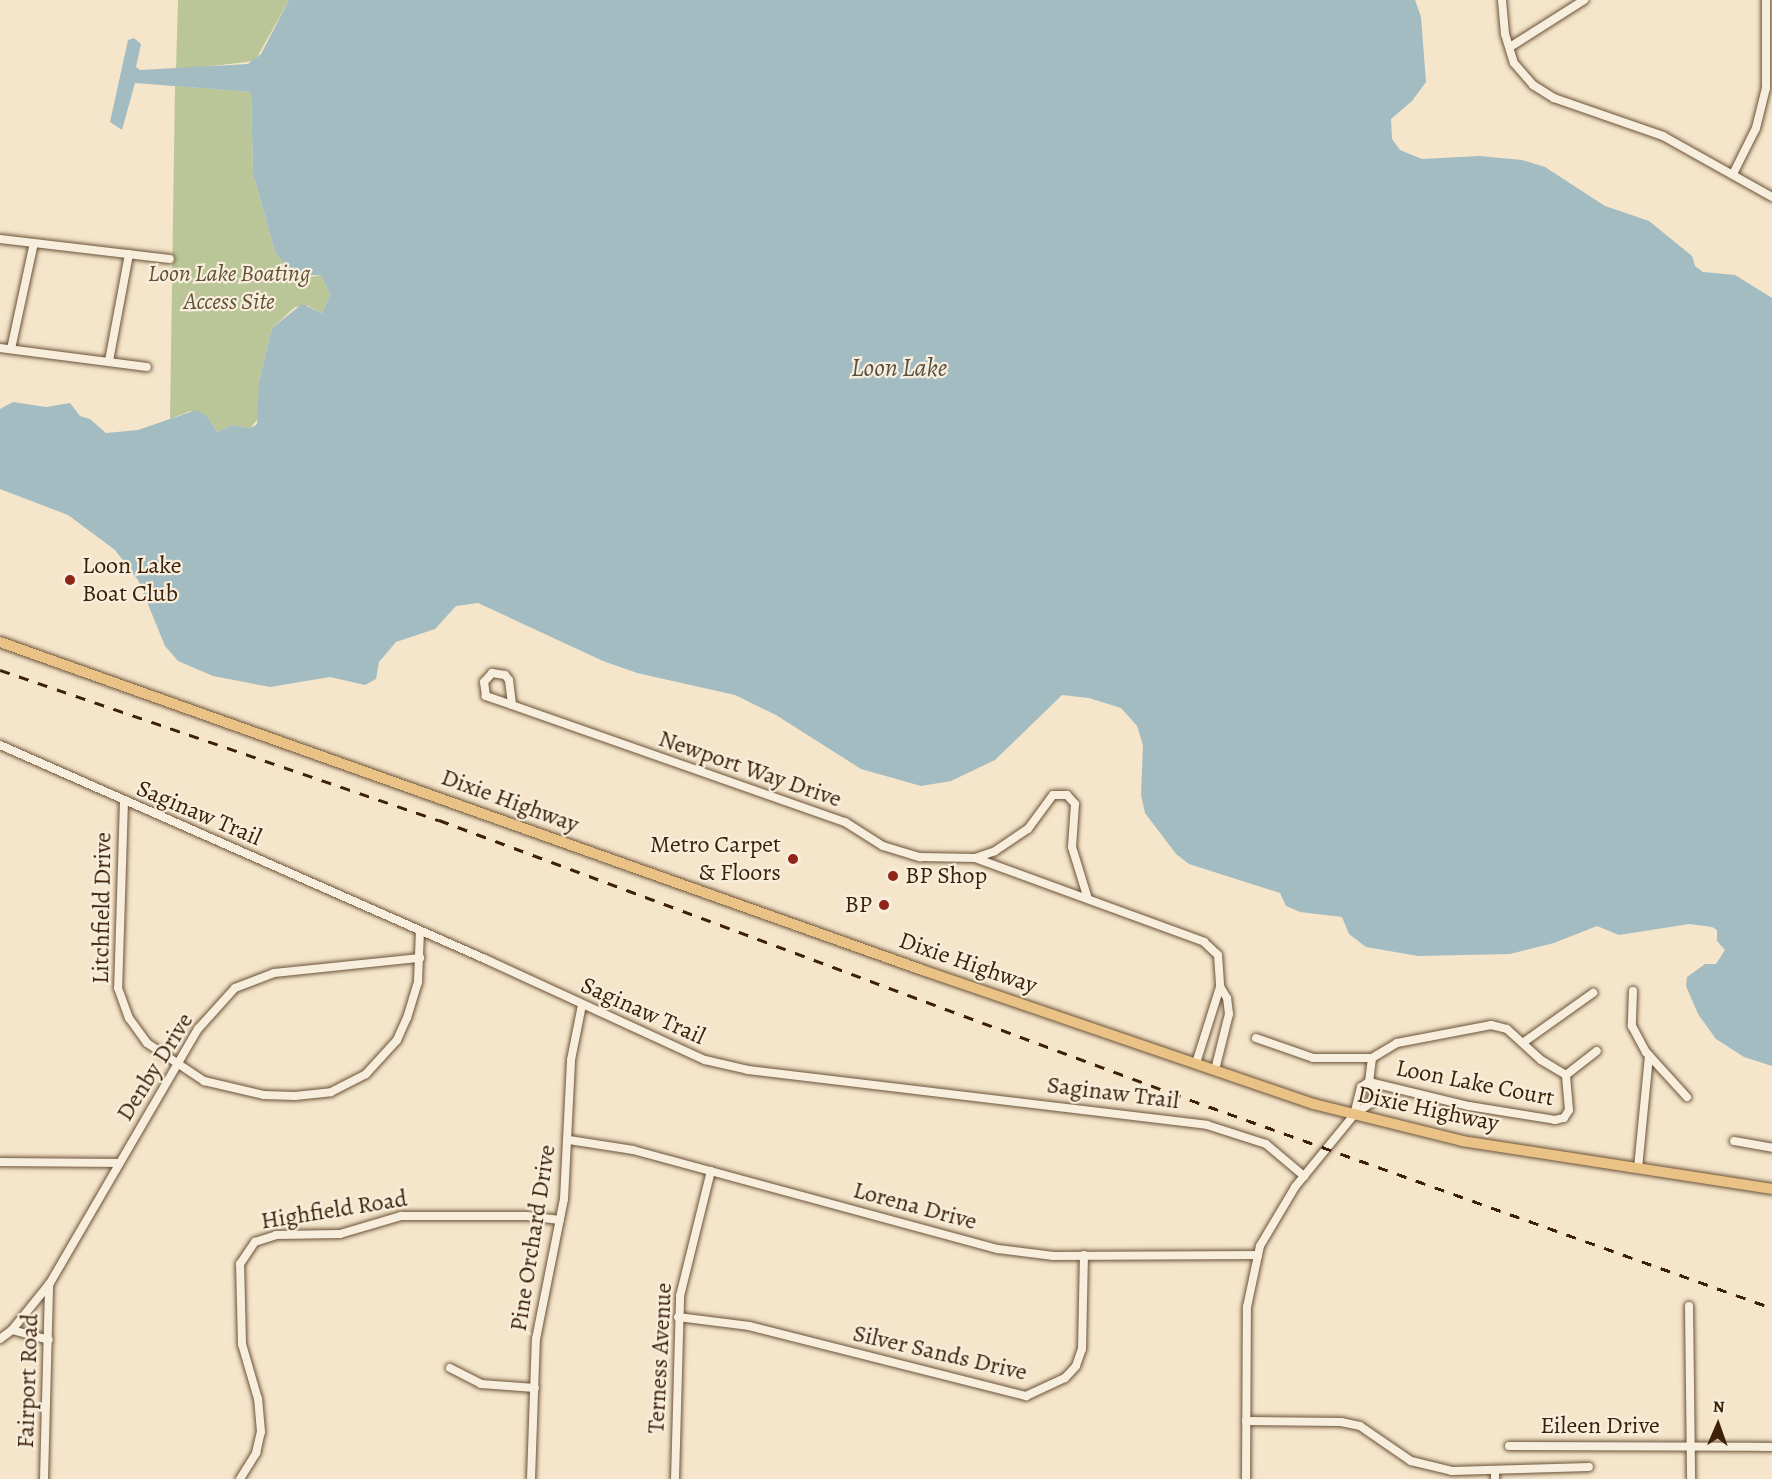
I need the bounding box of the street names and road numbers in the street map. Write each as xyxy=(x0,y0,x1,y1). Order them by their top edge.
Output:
street label: Newport Way Drive xyxy=(655,724,845,814)
street label: Dixie Highway xyxy=(437,763,583,839)
street label: Saginaw Trail xyxy=(132,774,266,852)
street label: Litchfield Drive xyxy=(86,832,118,984)
street label: Dixie Highway xyxy=(895,926,1041,1000)
street label: Saginaw Trail xyxy=(576,971,710,1051)
street label: Denby Drive xyxy=(110,1008,200,1126)
street label: Loon Lake Court xyxy=(1393,1054,1557,1112)
street label: Saginaw Trail xyxy=(1045,1071,1181,1115)
street label: Dixie Highway xyxy=(1354,1080,1502,1138)
street label: Pine Orchard Drive xyxy=(504,1143,562,1333)
street label: Lorena Drive xyxy=(850,1176,980,1236)
street label: Highfield Road xyxy=(259,1184,409,1236)
street label: Terness Avenue xyxy=(642,1282,678,1434)
street label: Fairport Road xyxy=(11,1313,45,1449)
street label: Silver Sands Drive xyxy=(850,1319,1030,1387)
street label: Eileen Drive xyxy=(1540,1412,1660,1440)

